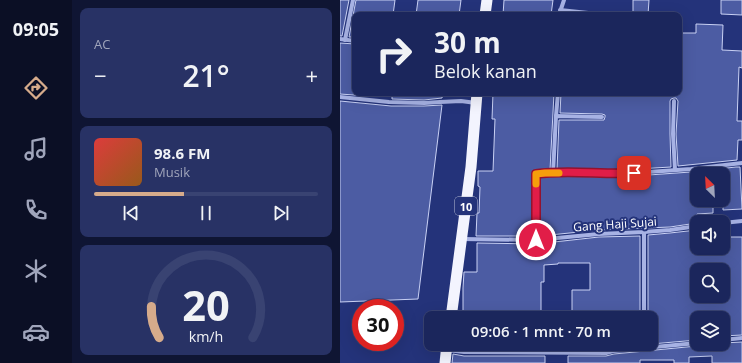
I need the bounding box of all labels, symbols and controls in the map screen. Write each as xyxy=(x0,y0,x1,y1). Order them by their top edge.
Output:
text: 09:05 xyxy=(13,17,59,41)
text: 30 m xyxy=(434,23,501,61)
icon: right xyxy=(368,28,420,80)
text: AC xyxy=(94,35,110,53)
text: 21° xyxy=(182,55,230,96)
text: Belok kanan xyxy=(434,59,537,83)
text: − xyxy=(94,60,107,90)
text: + xyxy=(305,60,318,90)
icon: directions xyxy=(22,74,50,102)
icon: music xyxy=(22,135,50,163)
text: 98.6 FM xyxy=(154,143,210,163)
pin xyxy=(617,156,651,190)
icon: arrive xyxy=(623,162,645,184)
text: Musik xyxy=(154,163,190,181)
north arrow xyxy=(690,167,730,207)
map controls xyxy=(690,167,730,351)
icon: phone xyxy=(22,196,50,224)
road number: 10 xyxy=(455,197,477,215)
icon: previous xyxy=(120,202,142,224)
icon: pause xyxy=(195,202,217,224)
icon: next xyxy=(270,202,292,224)
street label: Gang Haji Sujai xyxy=(573,213,657,235)
button: sound xyxy=(690,215,730,255)
position arrow xyxy=(515,219,557,261)
icon: climate xyxy=(22,257,50,285)
button: search xyxy=(690,263,730,303)
text: 20 xyxy=(182,277,230,333)
speed limit sign: 30 xyxy=(352,299,404,351)
button: layers xyxy=(690,311,730,351)
icon: car xyxy=(22,318,50,346)
text: 09:06 · 1 mnt · 70 m xyxy=(471,321,611,341)
text: km/h xyxy=(189,326,223,345)

